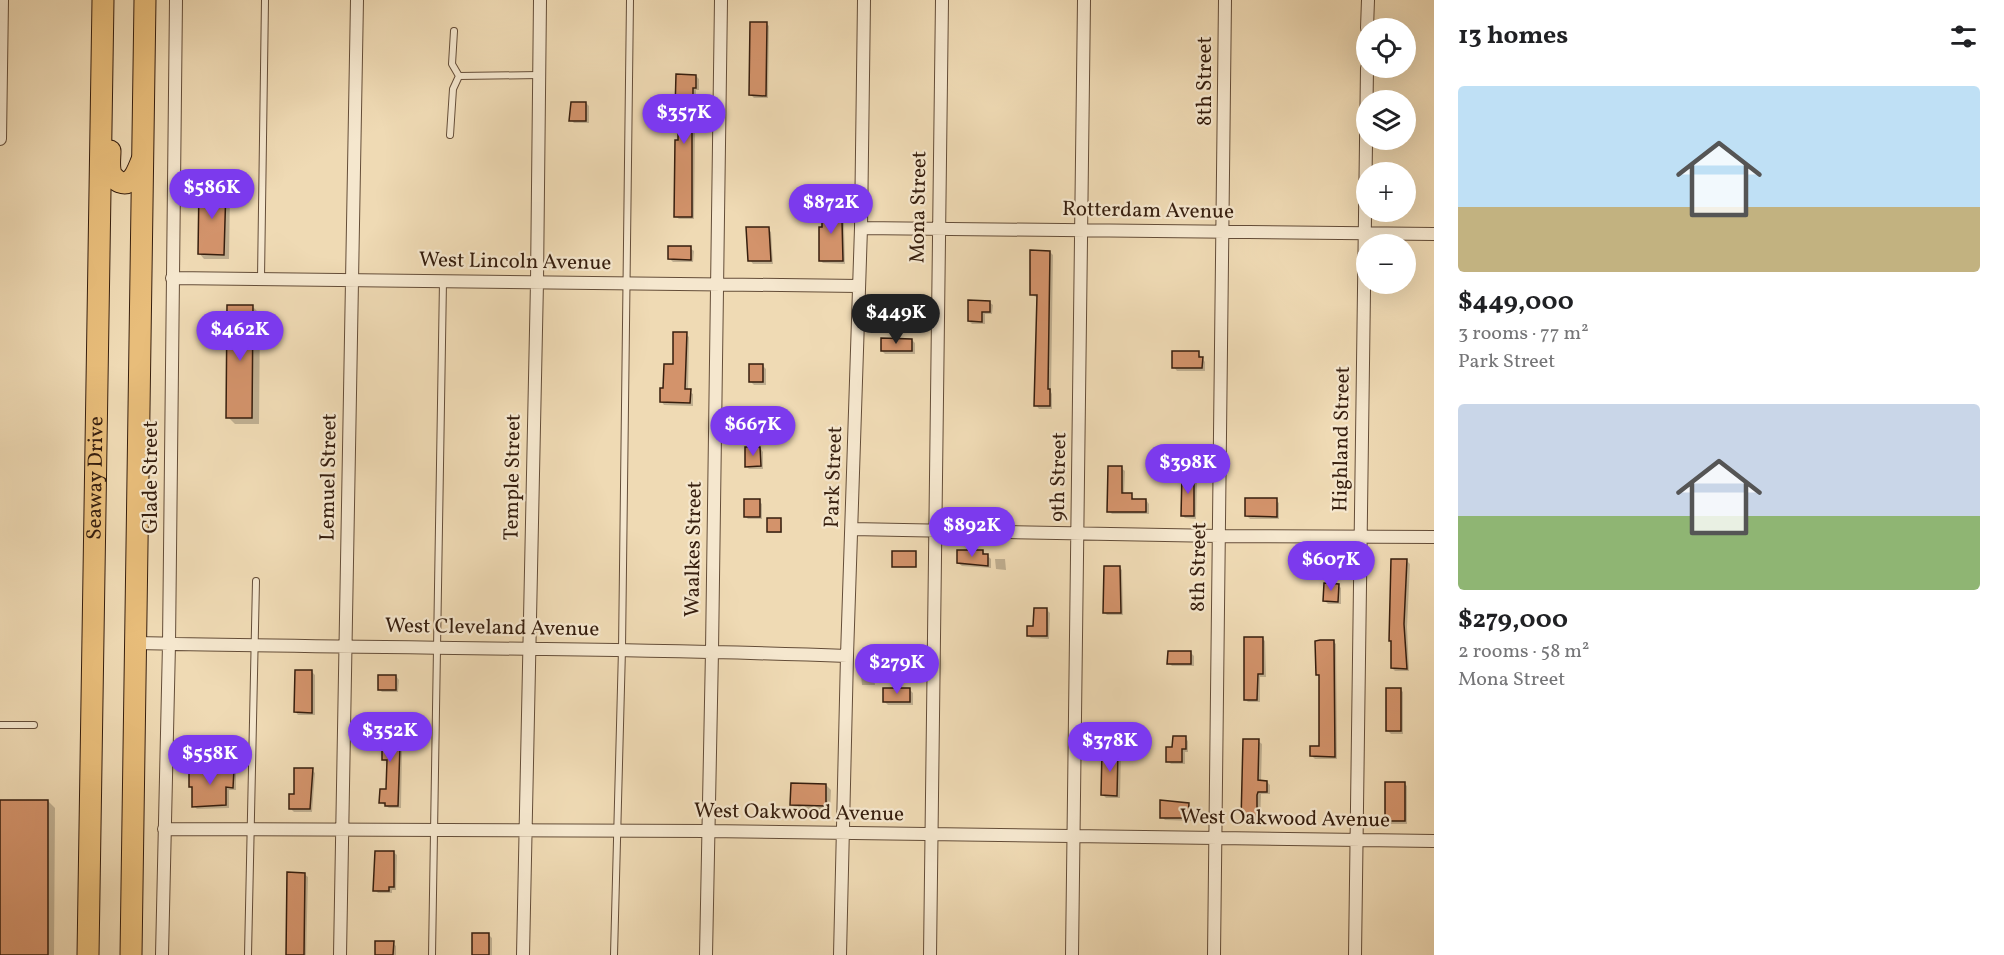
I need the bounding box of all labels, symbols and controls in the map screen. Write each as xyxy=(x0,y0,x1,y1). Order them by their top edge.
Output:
map controls xyxy=(1356,18,1416,294)
button: locate xyxy=(1356,18,1416,78)
text: 13 homes xyxy=(1458,18,1568,54)
icon: filters xyxy=(1947,20,1980,53)
street label: 8th Street xyxy=(1191,36,1220,126)
button: layers xyxy=(1356,90,1416,150)
pin: $357K xyxy=(642,94,726,145)
text: $357K xyxy=(656,99,712,127)
icon: home xyxy=(1665,125,1773,233)
street label: Mona Street xyxy=(904,150,934,264)
button: + xyxy=(1356,162,1416,222)
pin: $586K xyxy=(170,169,254,220)
text: $586K xyxy=(183,174,241,202)
pin: $872K xyxy=(789,184,873,235)
text: $872K xyxy=(803,189,859,217)
street label: Rotterdam Avenue xyxy=(1062,195,1234,227)
button: − xyxy=(1356,234,1416,294)
street label: West Lincoln Avenue xyxy=(418,246,612,278)
text: $449,000 xyxy=(1458,284,1574,320)
pin: $449K xyxy=(854,294,938,345)
text: $449K xyxy=(866,299,926,327)
pin: $462K xyxy=(198,311,282,362)
text: $462K xyxy=(210,316,270,344)
text: 3 rooms · 77 m² xyxy=(1458,320,1589,348)
text: Park Street xyxy=(1458,348,1555,376)
street label: Highland Street xyxy=(1326,366,1358,512)
pin: $667K xyxy=(711,406,795,457)
text: $667K xyxy=(724,411,782,439)
street label: Lemuel Street xyxy=(313,413,345,541)
street label: Temple Street xyxy=(497,413,529,541)
street label: Seaway Drive xyxy=(80,416,111,540)
street label: Glade Street xyxy=(137,420,166,534)
street label: Park Street xyxy=(818,425,850,529)
street label: 9th Street xyxy=(1044,432,1074,522)
icon: home xyxy=(1665,443,1773,551)
pin: $398K xyxy=(1146,444,1230,495)
text: $398K xyxy=(1159,449,1217,477)
street label: Waalkes Street xyxy=(678,481,710,617)
pin: $892K xyxy=(930,507,1014,558)
text: $892K xyxy=(943,512,1001,540)
street label: 8th Street xyxy=(1184,522,1214,612)
pin: $607K xyxy=(1289,541,1373,592)
text: $607K xyxy=(1302,546,1360,574)
text: $279,000 xyxy=(1458,602,1568,638)
street label: West Cleveland Avenue xyxy=(385,612,600,644)
text: 2 rooms · 58 m² xyxy=(1458,638,1589,666)
pin: $279K xyxy=(855,644,939,695)
text: $279K xyxy=(869,649,925,677)
text: Mona Street xyxy=(1458,666,1565,694)
pin: $352K xyxy=(348,712,432,763)
text: $352K xyxy=(362,717,418,745)
pin: $378K xyxy=(1068,722,1152,773)
text: $378K xyxy=(1082,727,1138,755)
pin: $558K xyxy=(168,735,252,786)
text: $558K xyxy=(182,740,238,768)
street label: West Oakwood Avenue xyxy=(694,797,904,829)
street label: West Oakwood Avenue xyxy=(1180,803,1390,835)

